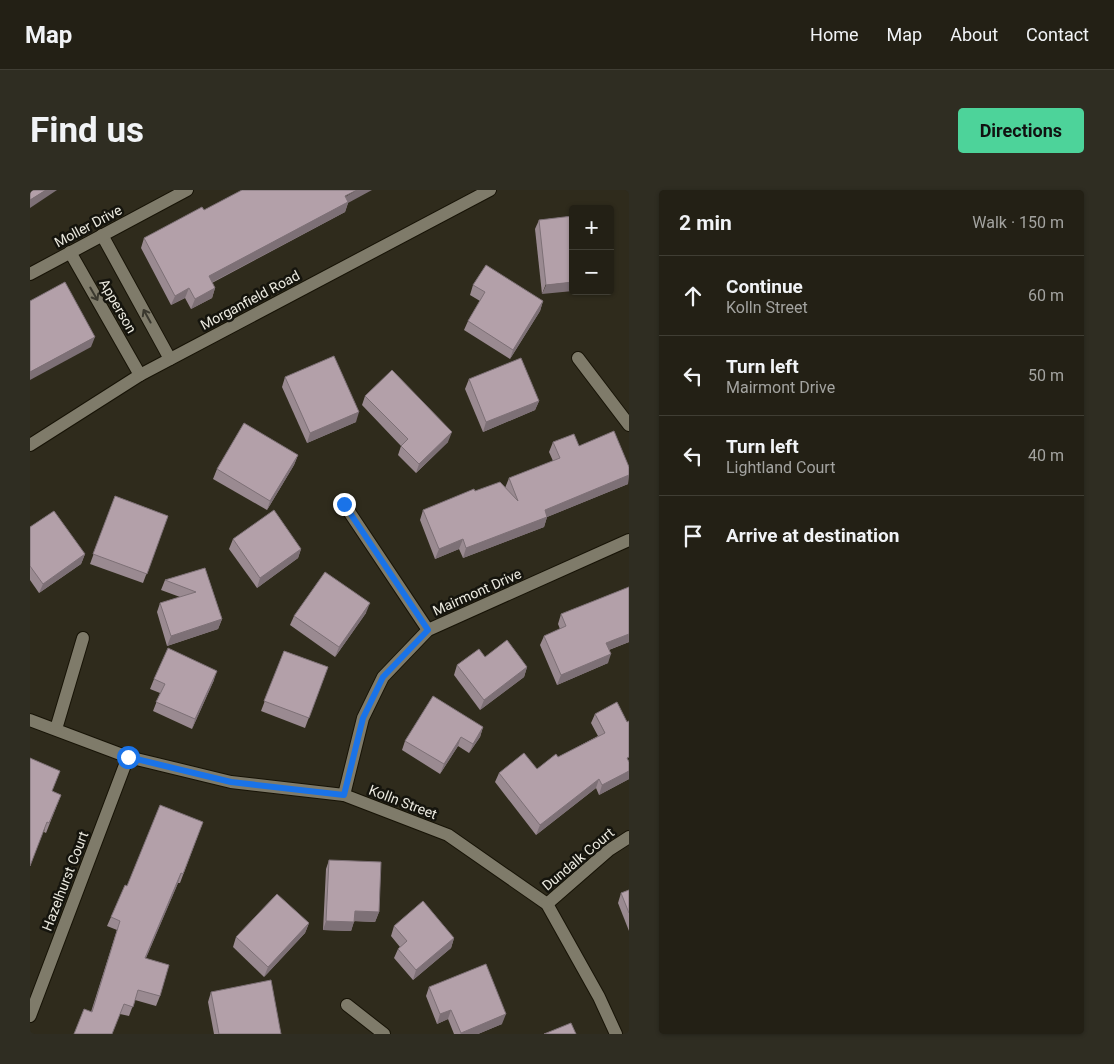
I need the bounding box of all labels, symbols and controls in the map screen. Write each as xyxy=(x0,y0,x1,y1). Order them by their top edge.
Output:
text: Map xyxy=(25,21,72,49)
text: Home xyxy=(810,24,859,45)
text: Map xyxy=(887,24,922,45)
text: About xyxy=(950,24,998,45)
text: Contact xyxy=(1026,24,1089,45)
button: Directions xyxy=(958,108,1084,153)
text: Find us xyxy=(30,110,144,151)
street label: Moller Drive xyxy=(52,202,124,250)
map controls xyxy=(569,205,614,295)
button: + xyxy=(569,205,614,250)
text: 2 min xyxy=(679,211,732,235)
text: Walk · 150 m xyxy=(972,213,1064,232)
button: − xyxy=(569,250,614,295)
street label: Morganfield Road xyxy=(198,267,302,333)
text: Continue xyxy=(726,275,803,298)
street label: Apperson xyxy=(96,276,140,336)
icon: ahead xyxy=(679,282,707,310)
text: 60 m xyxy=(1028,286,1064,305)
one-way arrow xyxy=(90,287,100,301)
text: Kolln Street xyxy=(726,298,808,317)
one-way arrow xyxy=(142,309,152,324)
text: Turn left xyxy=(726,355,799,378)
icon: left xyxy=(679,362,707,390)
text: 50 m xyxy=(1028,366,1064,385)
text: Mairmont Drive xyxy=(726,378,835,397)
text: Turn left xyxy=(726,435,799,458)
icon: left xyxy=(679,442,707,470)
text: 40 m xyxy=(1028,446,1064,465)
text: Lightland Court xyxy=(726,458,835,477)
route end xyxy=(333,493,356,516)
icon: arrive xyxy=(679,522,707,550)
text: Arrive at destination xyxy=(726,524,899,547)
street label: Mairmont Drive xyxy=(430,565,524,619)
route start xyxy=(117,746,140,769)
street label: Kolln Street xyxy=(367,782,440,822)
street label: Dundalk Court xyxy=(539,824,617,894)
street label: Hazelhurst Court xyxy=(39,829,91,933)

